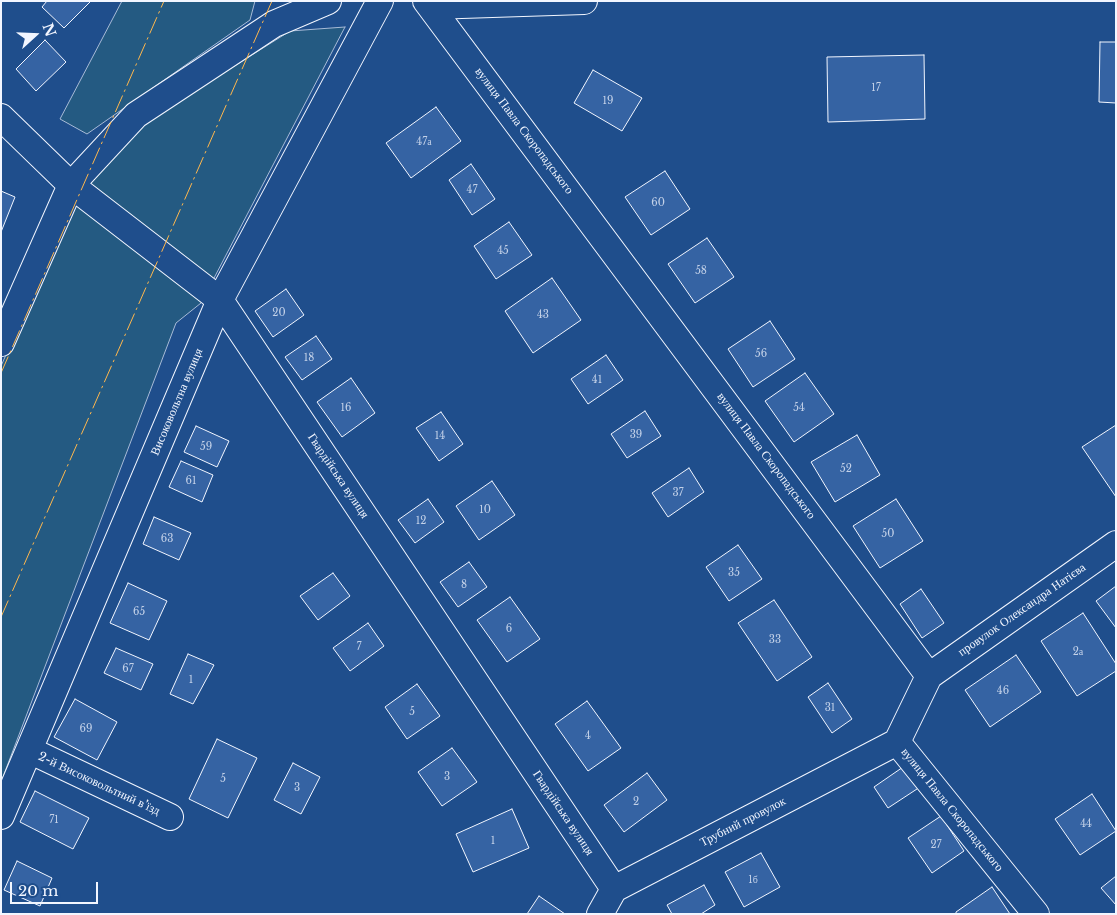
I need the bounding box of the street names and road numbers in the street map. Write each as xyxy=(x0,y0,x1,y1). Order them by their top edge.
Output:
street label: вулиця Павла Скоропадського xyxy=(472,65,576,197)
street label: Високовольтна вулиця xyxy=(148,346,206,458)
street label: вулиця Павла Скоропадського xyxy=(714,390,818,522)
street label: Гвардійська вулиця xyxy=(304,431,372,521)
street label: провулок Олександра Натієва xyxy=(956,560,1088,660)
street label: вулиця Павла Скоропадського xyxy=(898,745,1006,875)
street label: 2-й Високовольтний в’їзд xyxy=(36,749,162,819)
street label: Гвардійська вулиця xyxy=(529,768,597,858)
street label: Трубний провулок xyxy=(698,794,788,850)

